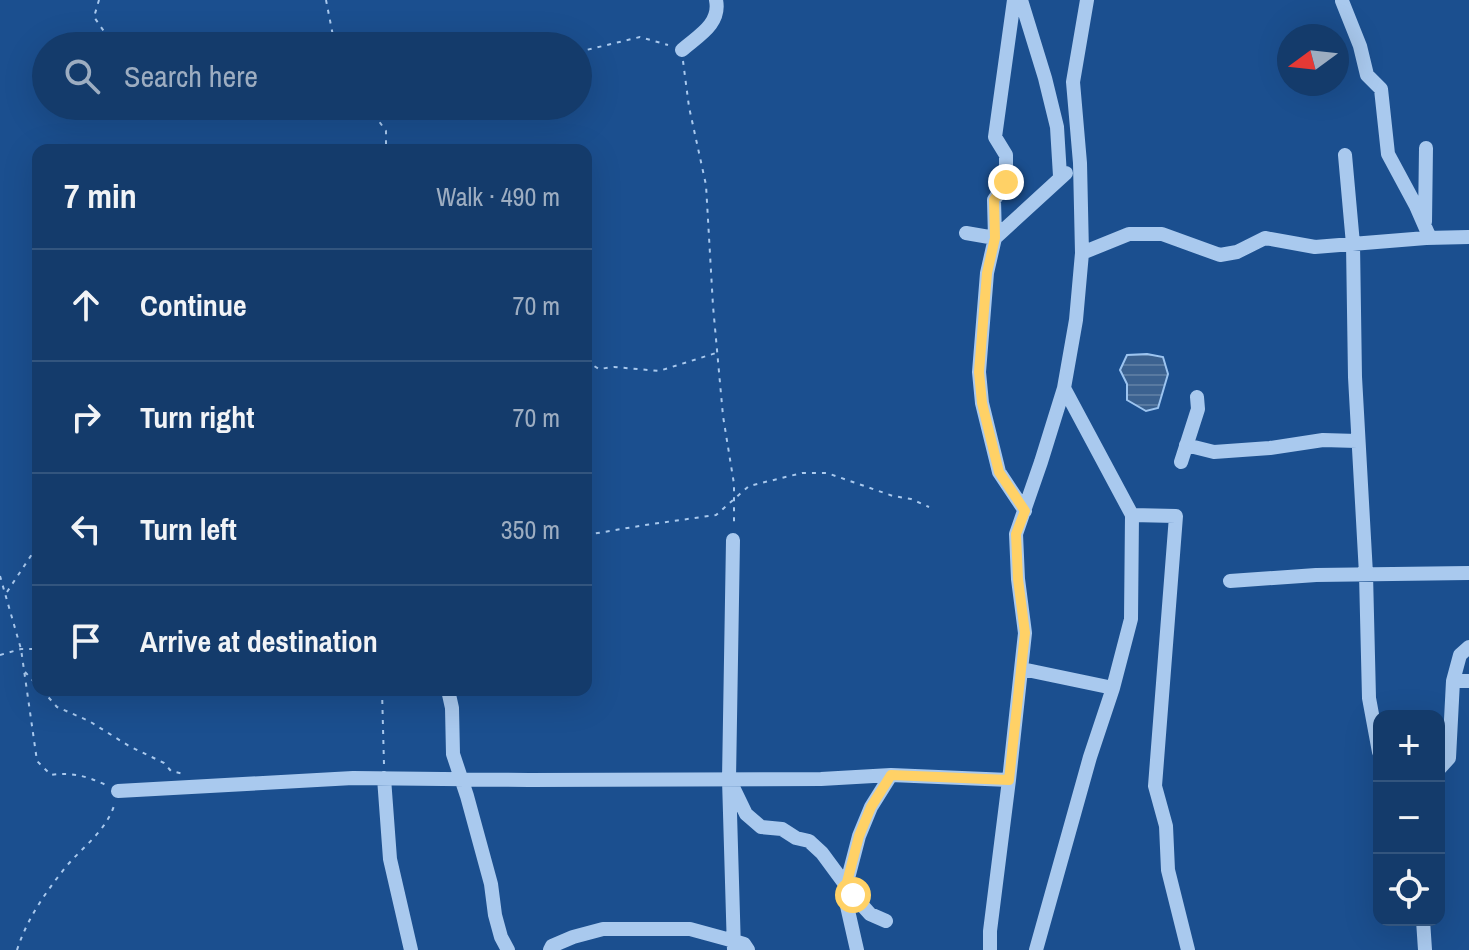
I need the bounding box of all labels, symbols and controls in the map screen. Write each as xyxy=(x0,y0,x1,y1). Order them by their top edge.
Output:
north arrow xyxy=(1277,24,1349,96)
search box xyxy=(32,32,592,120)
icon: search xyxy=(60,54,104,98)
text: Search here xyxy=(124,56,258,96)
route end xyxy=(988,164,1024,200)
text: 7 min xyxy=(64,173,137,219)
text: Walk · 490 m xyxy=(436,179,560,214)
icon: ahead xyxy=(64,283,108,327)
text: Continue xyxy=(140,285,247,325)
text: 70 m xyxy=(513,288,560,323)
icon: right xyxy=(64,395,108,439)
text: Turn right xyxy=(140,397,254,437)
text: 70 m xyxy=(513,400,560,435)
icon: left xyxy=(64,507,108,551)
text: Turn left xyxy=(140,509,237,549)
text: 350 m xyxy=(501,512,560,547)
icon: arrive xyxy=(64,619,108,663)
text: Arrive at destination xyxy=(140,621,378,661)
map controls xyxy=(1373,710,1445,926)
button: + xyxy=(1373,710,1445,782)
button: − xyxy=(1373,782,1445,854)
button: locate xyxy=(1373,854,1445,926)
route start xyxy=(835,877,871,913)

